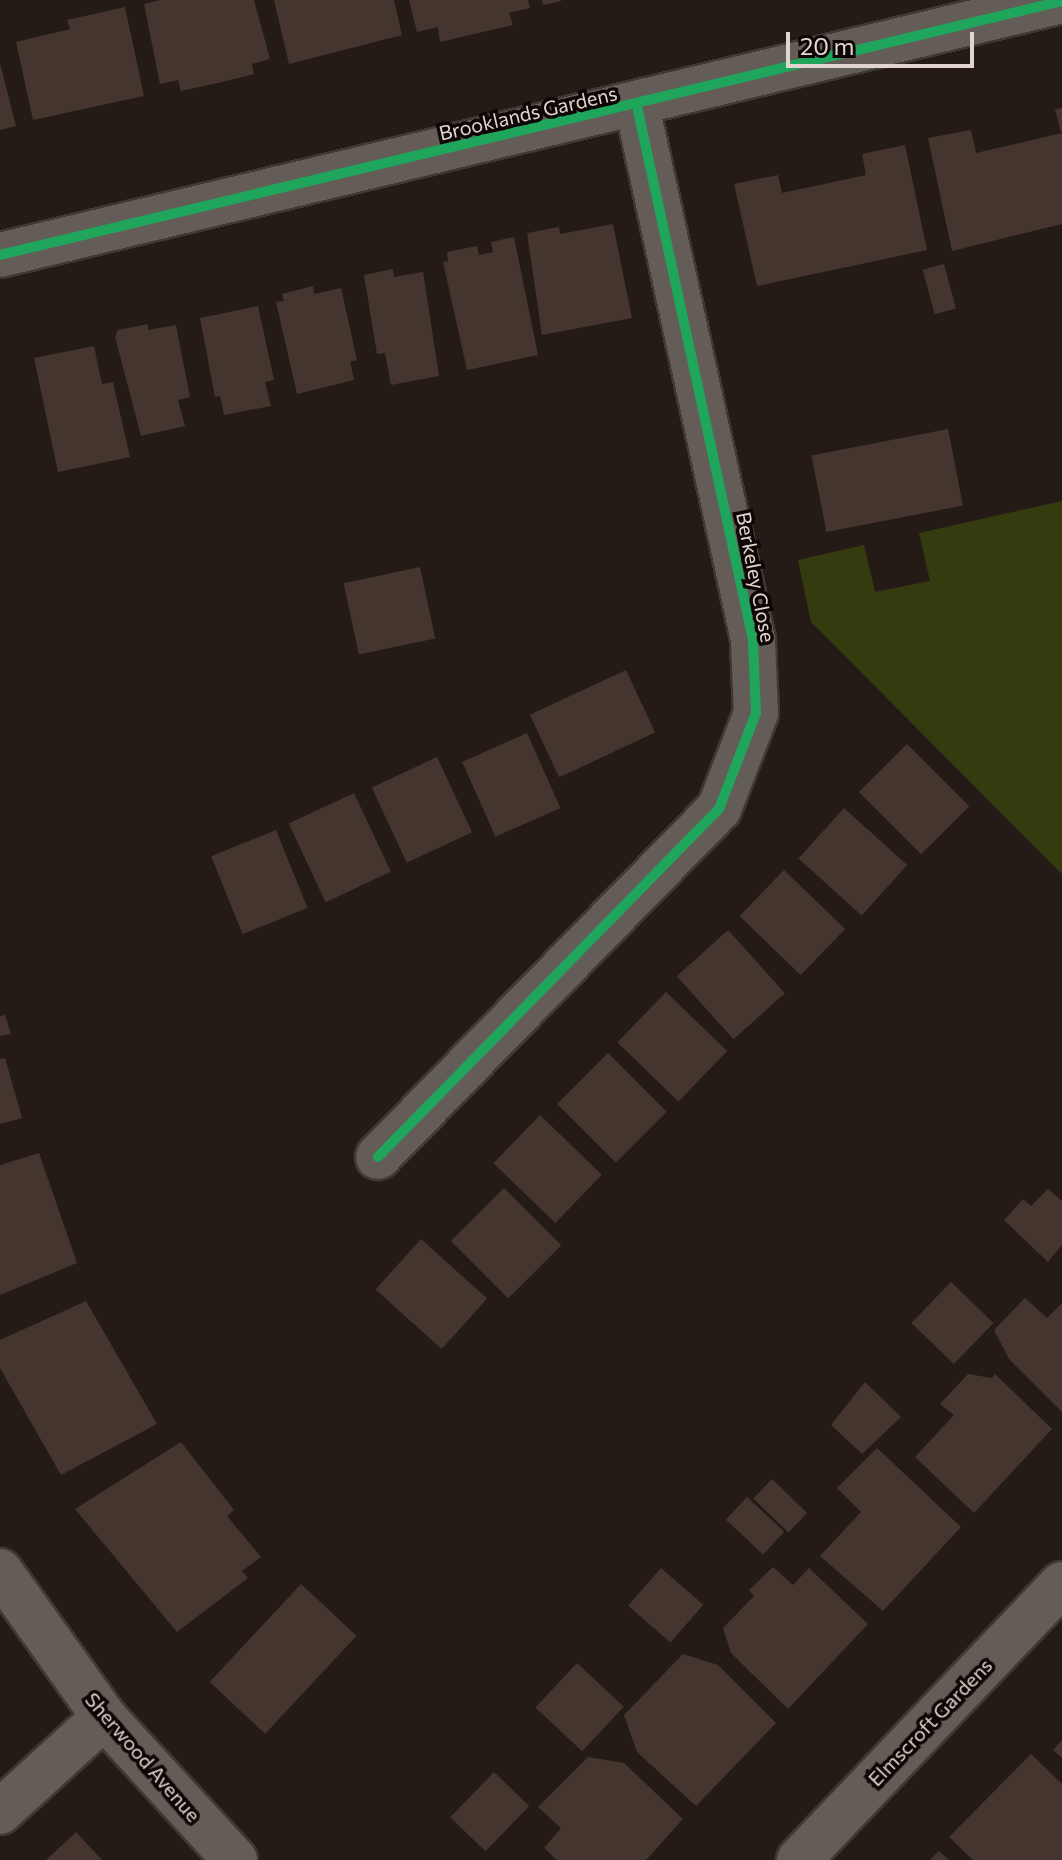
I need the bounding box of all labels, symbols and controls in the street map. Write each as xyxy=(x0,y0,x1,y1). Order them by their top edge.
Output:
scale bar xyxy=(790,16,978,66)
text: 20 m xyxy=(800,31,854,60)
street label: Brooklands Gardens xyxy=(437,81,619,145)
street label: Berkeley Close xyxy=(732,510,780,644)
street label: Elmscroft Gardens xyxy=(863,1653,997,1791)
street label: Sherwood Avenue xyxy=(80,1687,206,1827)

